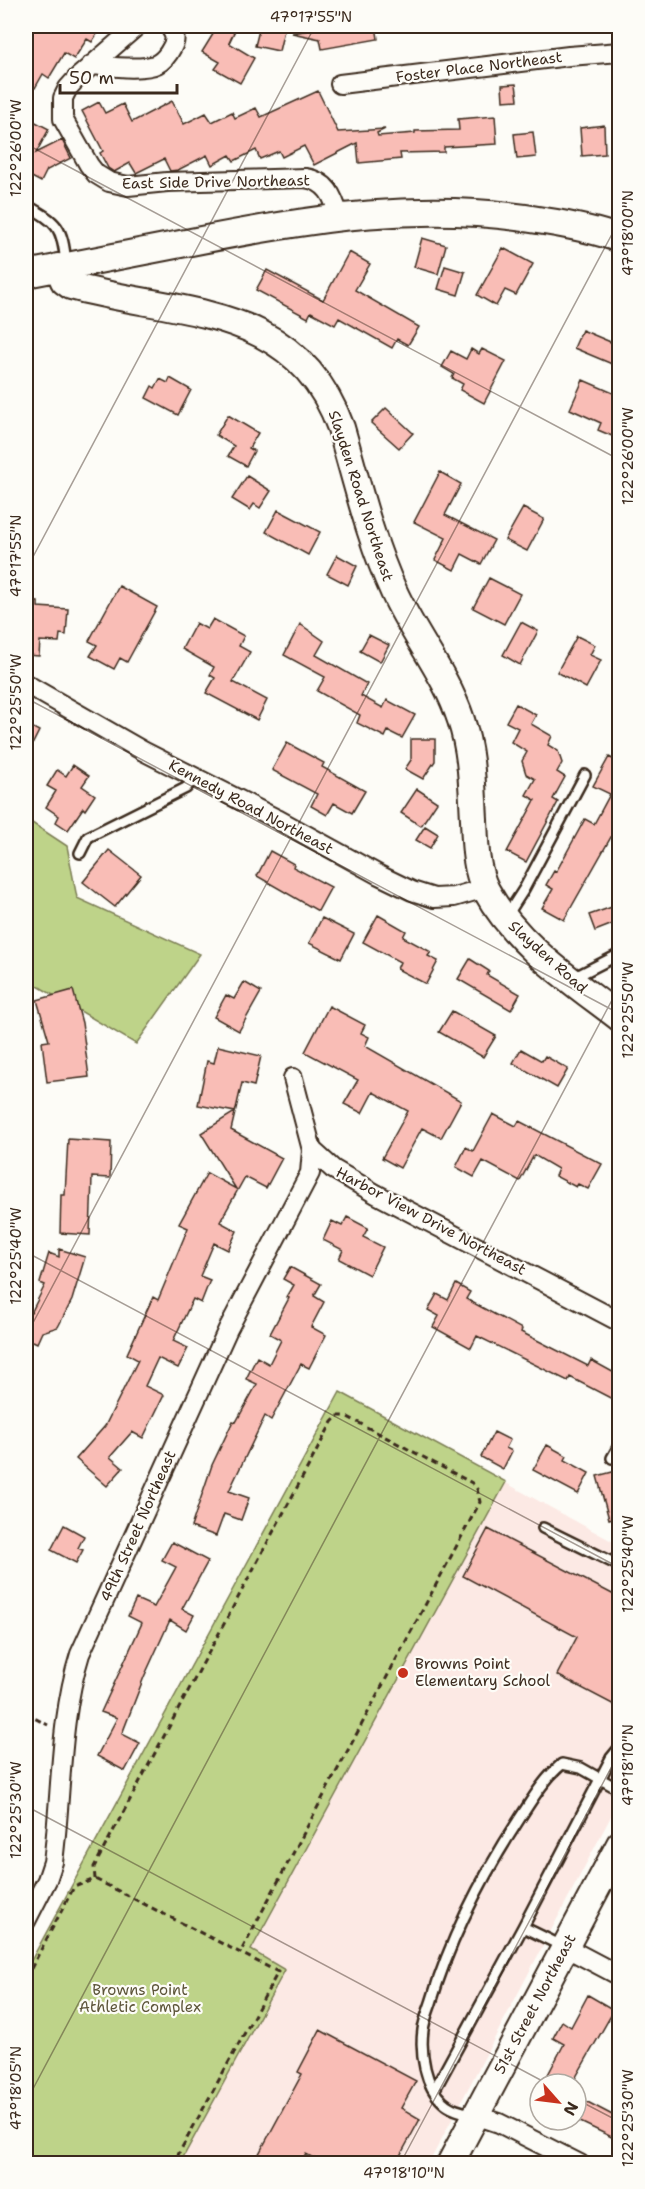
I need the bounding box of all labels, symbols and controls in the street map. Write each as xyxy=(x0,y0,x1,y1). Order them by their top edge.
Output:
text: 47°17'55"N xyxy=(270,7,352,27)
street label: Foster Place Northeast xyxy=(395,47,563,87)
scale bar xyxy=(60,57,177,95)
text: 50 m xyxy=(69,66,114,90)
text: 122°26'00"W xyxy=(6,99,26,197)
street label: East Side Drive Northeast xyxy=(122,170,310,194)
text: 47°18'00"N xyxy=(618,190,638,276)
text: 122°26'00"W xyxy=(618,407,638,505)
street label: Slayden Road Northeast xyxy=(324,408,398,584)
text: 47°17'55"N xyxy=(6,515,26,597)
text: 122°25'50"W xyxy=(6,654,26,751)
street label: Kennedy Road Northeast xyxy=(165,755,337,859)
street label: Slayden Road xyxy=(504,916,592,998)
text: 122°25'50"W xyxy=(618,962,638,1059)
street label: Harbor View Drive Northeast xyxy=(332,1162,530,1280)
text: 122°25'40"W xyxy=(6,1207,26,1305)
street label: 49th Street Northeast xyxy=(96,1447,180,1605)
text: 122°25'40"W xyxy=(618,1515,638,1613)
place label: Browns Point Elementary School xyxy=(415,1654,551,1691)
marker: Browns Point Elementary School xyxy=(396,1666,410,1680)
text: 47°18'10"N xyxy=(618,1724,638,1806)
text: 122°25'30"W xyxy=(6,1761,26,1859)
street label: 51st Street Northeast xyxy=(490,1930,580,2078)
park label: Browns Point Athletic Complex xyxy=(79,1980,201,2017)
text: 47°18'05"N xyxy=(6,2046,26,2130)
text: 122°25'30"W xyxy=(618,2069,638,2167)
north arrow xyxy=(528,2072,588,2132)
text: N xyxy=(559,2098,583,2119)
text: 47°18'10"N xyxy=(363,2163,445,2183)

